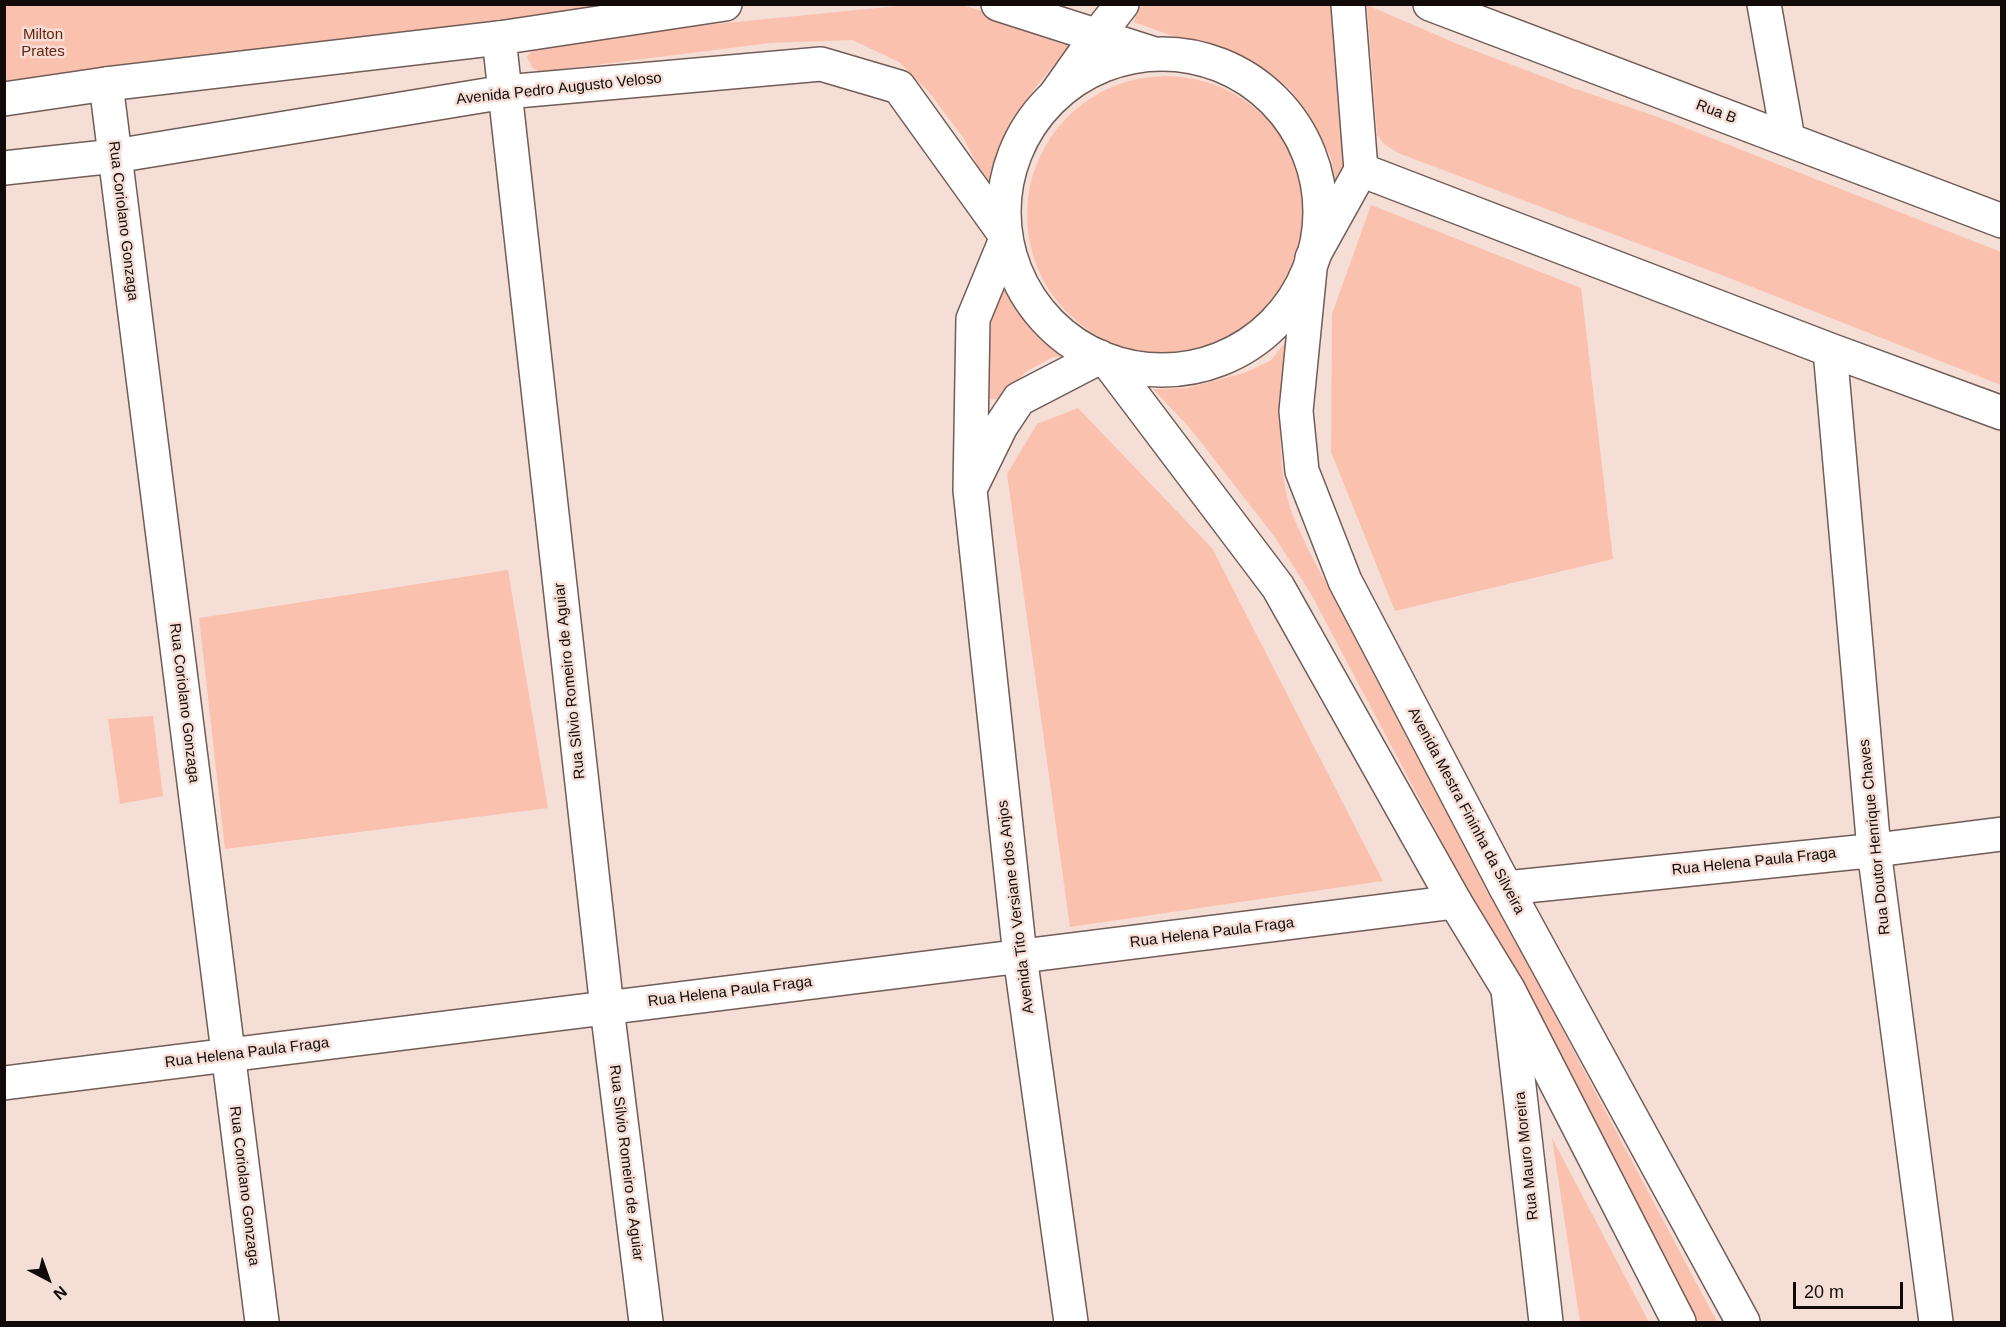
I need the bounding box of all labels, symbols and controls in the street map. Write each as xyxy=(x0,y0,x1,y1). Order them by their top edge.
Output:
park label: Milton Prates xyxy=(21,26,65,61)
street label: Avenida Pedro Augusto Veloso xyxy=(455,69,663,109)
street label: Rua B xyxy=(1693,96,1739,128)
street label: Rua Coriolano Gonzaga xyxy=(104,140,142,302)
street label: Rua Sílvio Romeiro de Aguiar xyxy=(551,582,589,780)
street label: Rua Coriolano Gonzaga xyxy=(165,622,203,784)
street label: Avenida Mestra Fininha da Silveira xyxy=(1404,705,1528,917)
street label: Rua Doutor Henrique Chaves xyxy=(1856,738,1894,936)
street label: Avenida Tito Versiane dos Anjos xyxy=(994,799,1038,1015)
street label: Rua Helena Paula Fraga xyxy=(1671,844,1837,880)
street label: Rua Helena Paula Fraga xyxy=(1129,914,1295,952)
street label: Rua Helena Paula Fraga xyxy=(647,973,813,1011)
street label: Rua Helena Paula Fraga xyxy=(164,1034,330,1072)
street label: Rua Sílvio Romeiro de Aguiar xyxy=(605,1064,647,1262)
street label: Rua Mauro Moreira xyxy=(1511,1091,1543,1221)
street label: Rua Coriolano Gonzaga xyxy=(225,1105,263,1267)
north arrow xyxy=(18,1249,78,1309)
scale bar xyxy=(1796,1270,1906,1308)
text: 20 m xyxy=(1804,1282,1844,1302)
text: N xyxy=(50,1283,70,1303)

